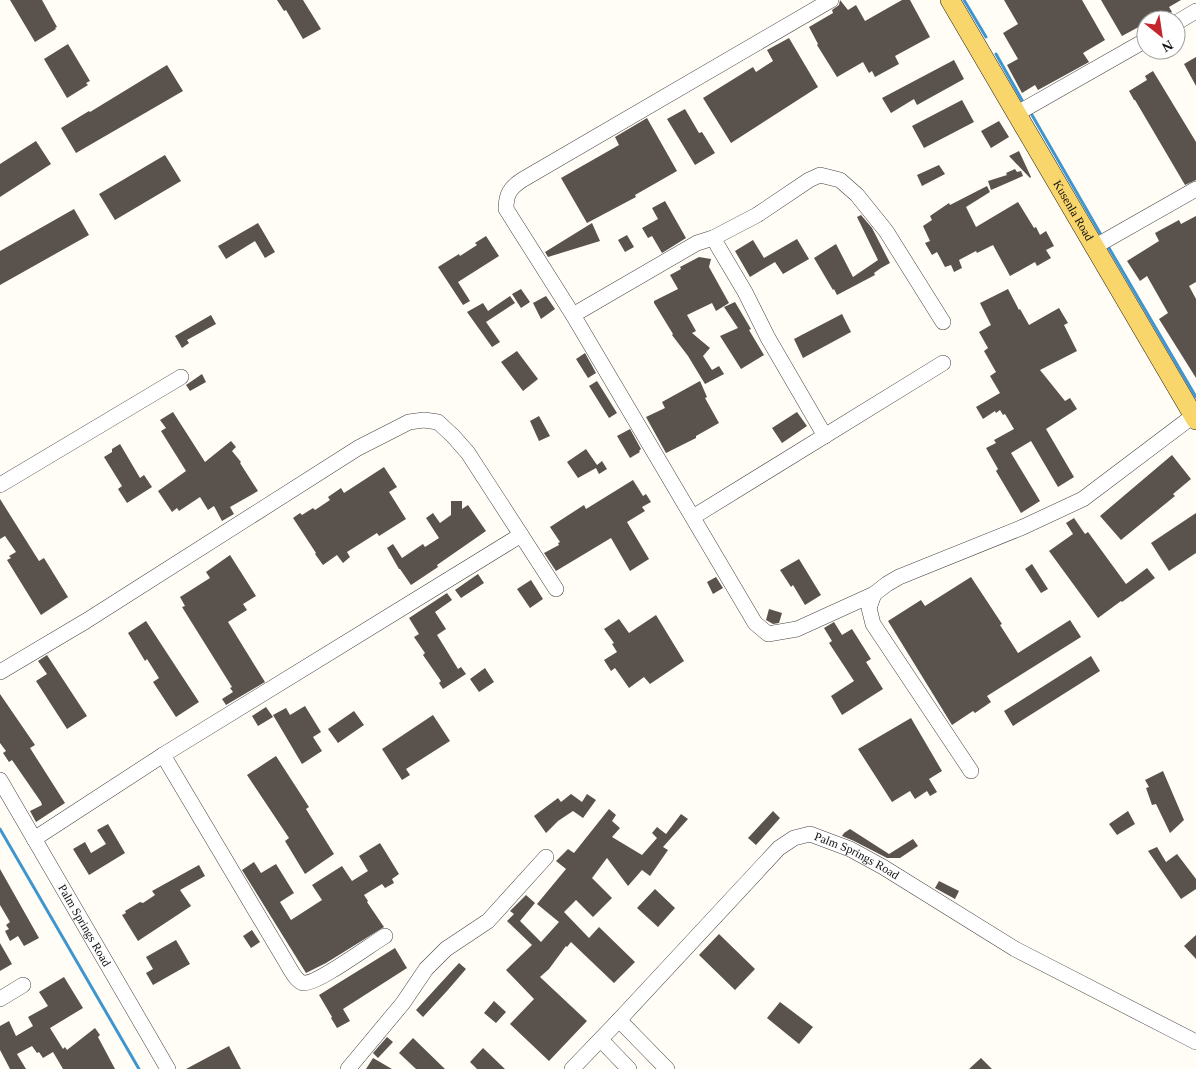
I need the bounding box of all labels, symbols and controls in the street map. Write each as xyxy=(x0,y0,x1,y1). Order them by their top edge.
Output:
north arrow xyxy=(1136,10,1186,60)
text: N xyxy=(1159,37,1175,55)
street label: Kusenla Road xyxy=(1050,178,1096,243)
street label: Palm Springs Road xyxy=(812,829,902,882)
street label: Palm Springs Road xyxy=(55,882,114,969)

